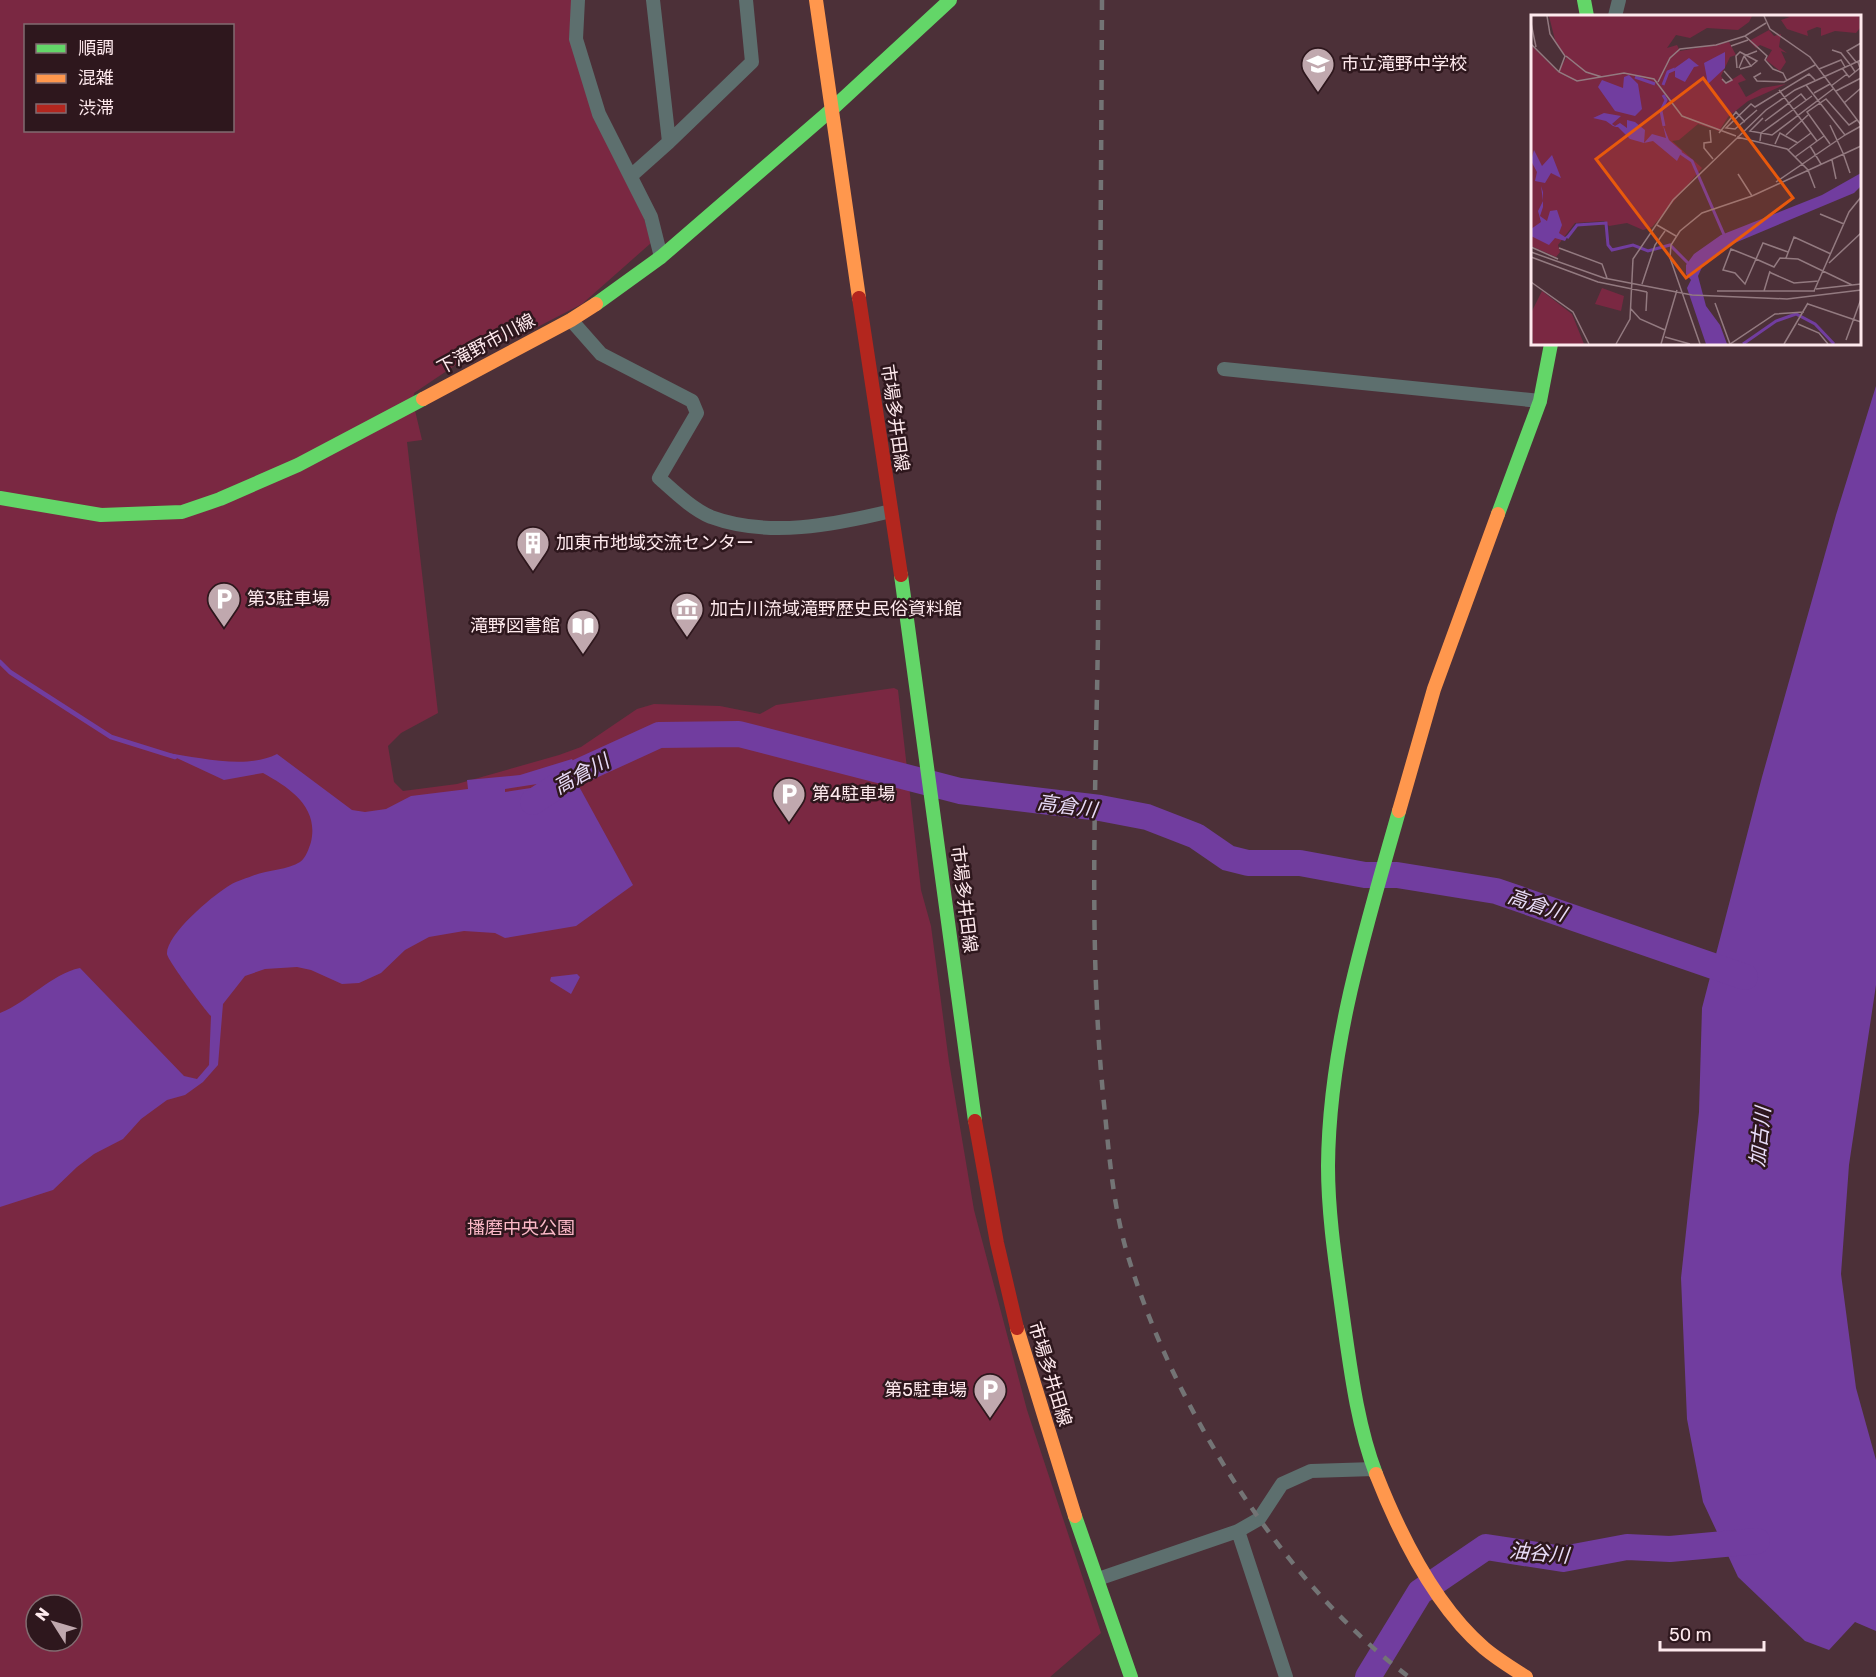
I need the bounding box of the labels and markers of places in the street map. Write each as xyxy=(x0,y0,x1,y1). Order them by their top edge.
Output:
school or university icon: 市立滝野中学校 xyxy=(1300,46,1336,93)
place label: 市立滝野中学校 xyxy=(1341,53,1467,75)
building icon: 加東市地域交流センター xyxy=(515,525,551,572)
place label: 加東市地域交流センター xyxy=(556,532,754,554)
parking icon: 第3駐車場 xyxy=(206,581,242,628)
place label: 第3駐車場 xyxy=(247,588,330,610)
museum icon: 加古川流域滝野歴史民俗資料館 xyxy=(669,591,705,638)
place label: 加古川流域滝野歴史民俗資料館 xyxy=(710,598,962,620)
library icon: 滝野図書館 xyxy=(565,608,601,655)
place label: 滝野図書館 xyxy=(470,615,560,637)
parking icon: 第4駐車場 xyxy=(771,776,807,823)
place label: 第4駐車場 xyxy=(812,783,895,805)
parking icon: 第5駐車場 xyxy=(972,1372,1008,1419)
place label: 第5駐車場 xyxy=(884,1379,967,1401)

